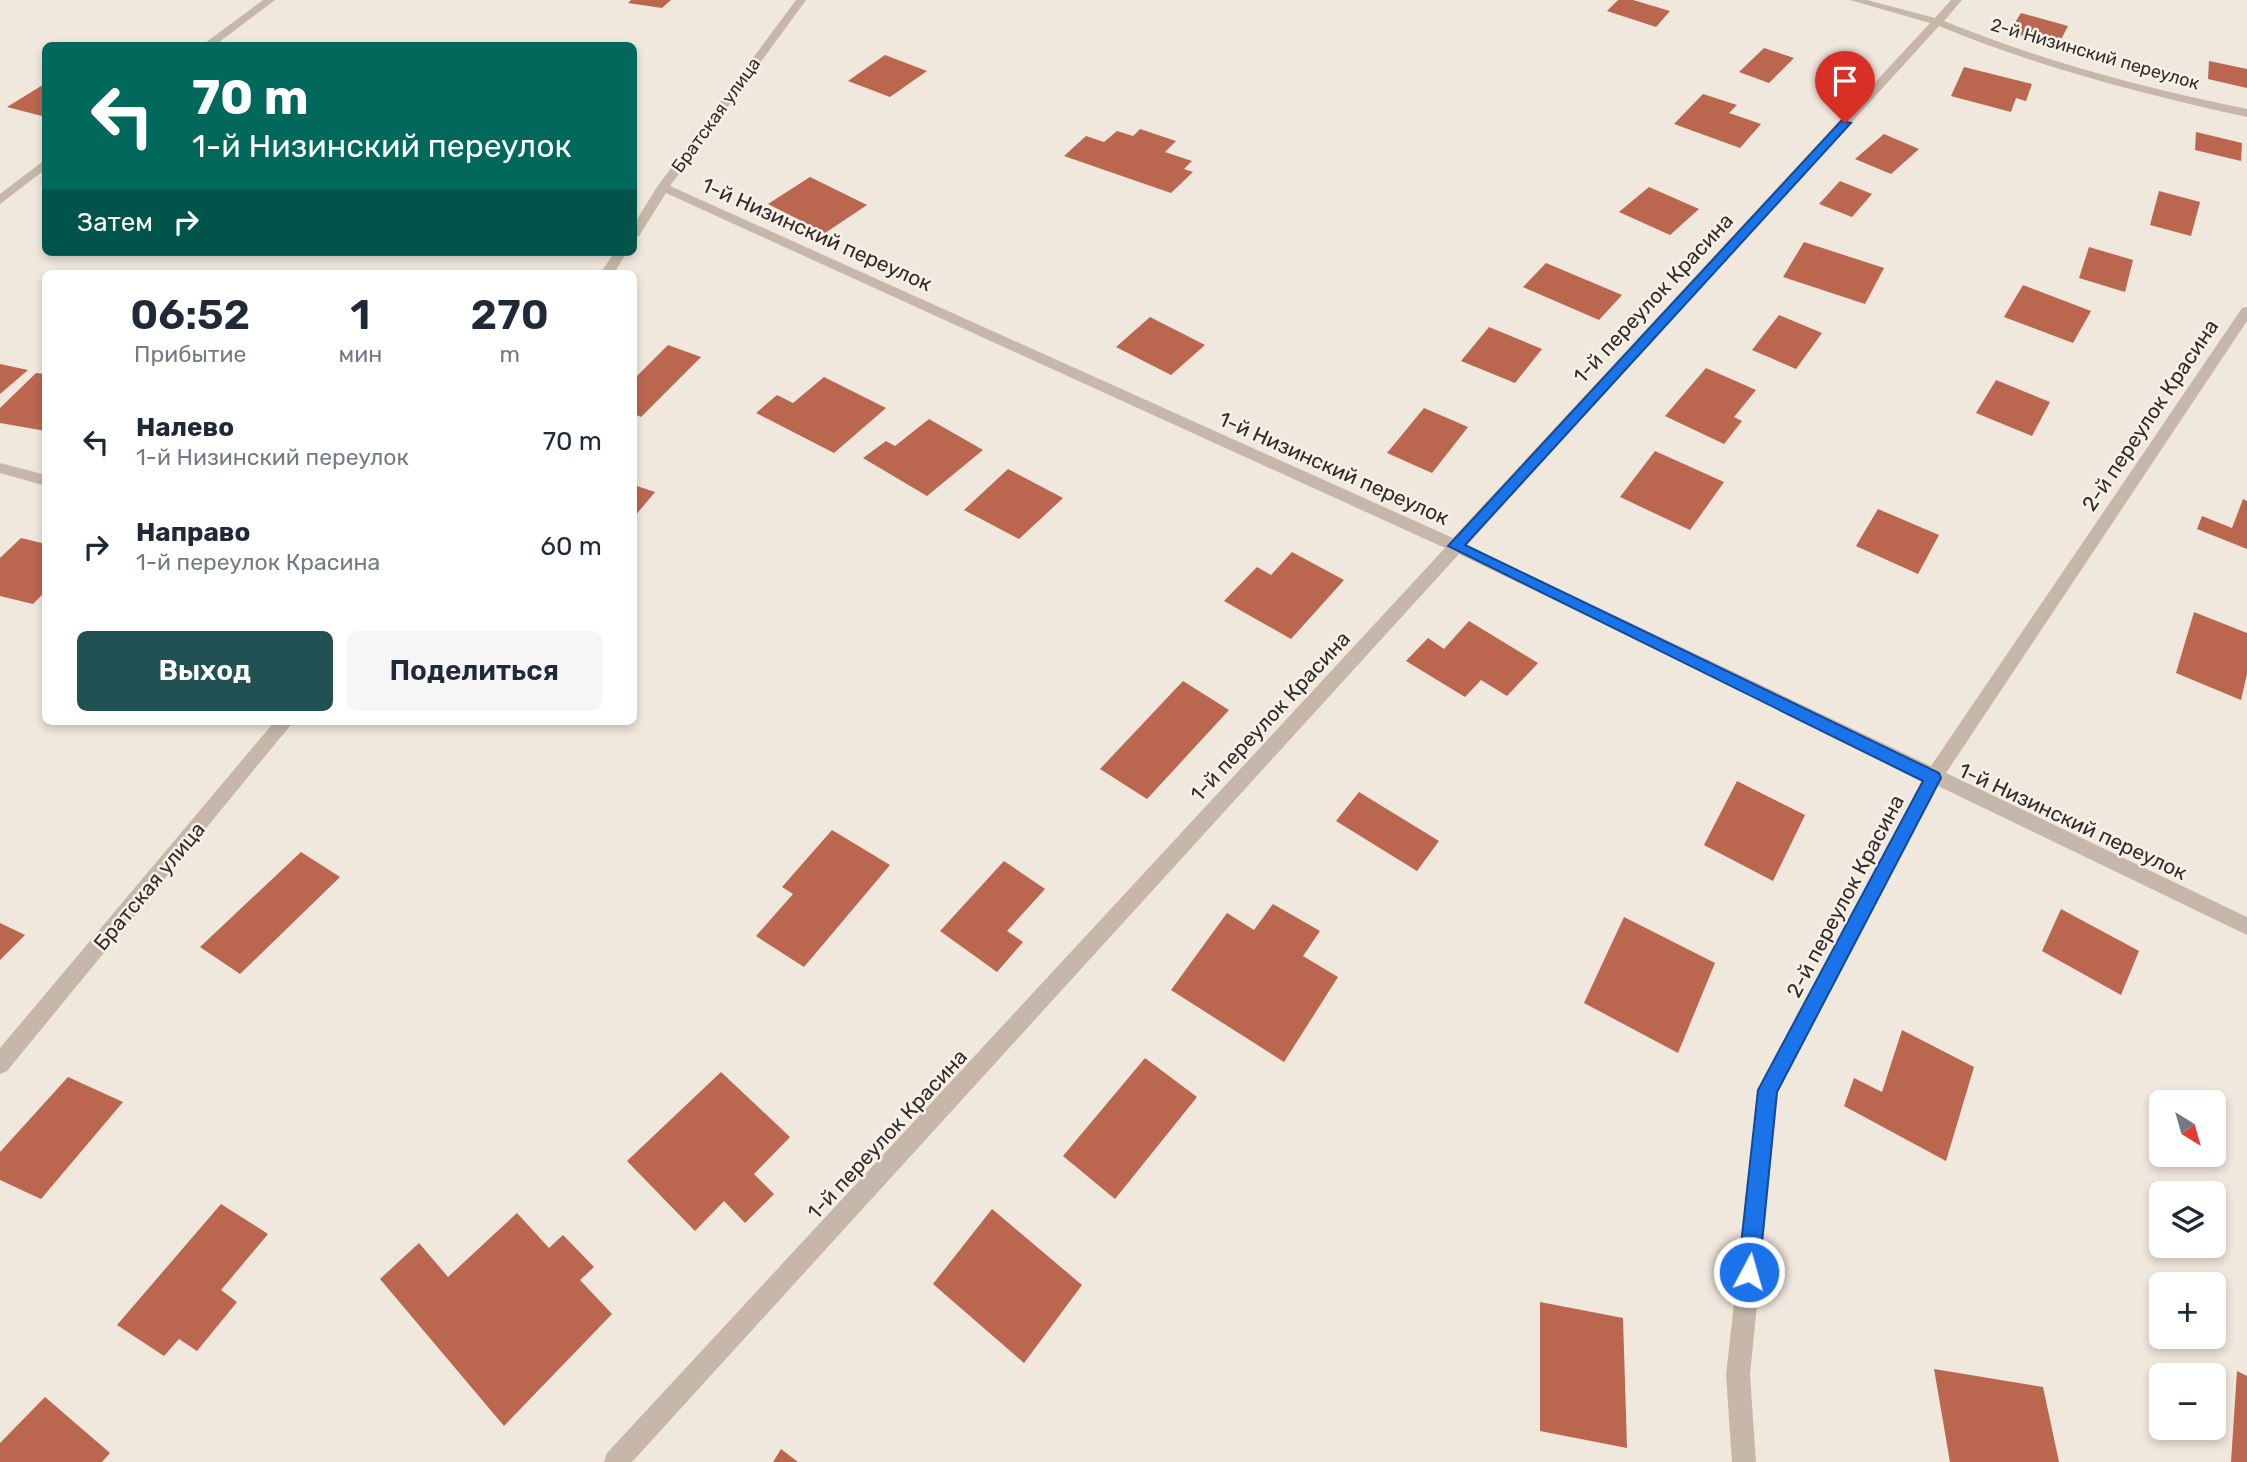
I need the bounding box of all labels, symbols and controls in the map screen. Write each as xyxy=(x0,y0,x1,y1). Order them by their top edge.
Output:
street label: 2-й Низинский переулок xyxy=(1988,14,2202,94)
pin xyxy=(1815,51,1875,123)
street label: Братская улица xyxy=(667,53,765,177)
icon: arrive xyxy=(1826,62,1864,100)
text: 70 m xyxy=(192,68,309,126)
icon: left xyxy=(77,70,168,161)
text: 1-й Низинский переулок xyxy=(192,127,572,165)
street label: 1-й Низинский переулок xyxy=(698,172,936,296)
icon: right xyxy=(167,203,205,241)
text: Затем xyxy=(77,207,153,238)
street label: 1-й переулок Красина xyxy=(1568,208,1738,388)
text: 06:52 xyxy=(130,290,250,340)
text: 1 xyxy=(350,290,370,340)
text: 270 xyxy=(471,290,549,340)
street label: 2-й переулок Красина xyxy=(2077,314,2223,516)
text: Прибытие xyxy=(134,340,247,368)
text: мин xyxy=(339,340,382,368)
text: m xyxy=(499,340,520,368)
street label: 1-й Низинский переулок xyxy=(1215,406,1453,530)
text: Налево xyxy=(136,412,234,443)
icon: left xyxy=(77,423,115,461)
text: 70 m xyxy=(543,426,602,457)
text: 1-й Низинский переулок xyxy=(136,443,409,471)
text: Направо xyxy=(136,517,250,548)
icon: right xyxy=(77,528,115,566)
text: 60 m xyxy=(540,531,602,562)
text: 1-й переулок Красина xyxy=(136,548,380,576)
street label: 1-й переулок Красина xyxy=(1185,626,1355,806)
button: Выход xyxy=(77,631,333,711)
button: Поделиться xyxy=(347,631,602,711)
street label: 1-й Низинский переулок xyxy=(1955,757,2191,885)
street label: 2-й переулок Красина xyxy=(1781,790,1909,1002)
street label: Братская улица xyxy=(88,817,210,955)
street label: 1-й переулок Красина xyxy=(802,1044,972,1224)
north arrow xyxy=(2149,1090,2226,1167)
map controls xyxy=(2149,1090,2226,1440)
button: layers xyxy=(2149,1181,2226,1258)
position arrow xyxy=(1712,1235,1786,1309)
button: + xyxy=(2149,1272,2226,1349)
button: − xyxy=(2149,1363,2226,1440)

